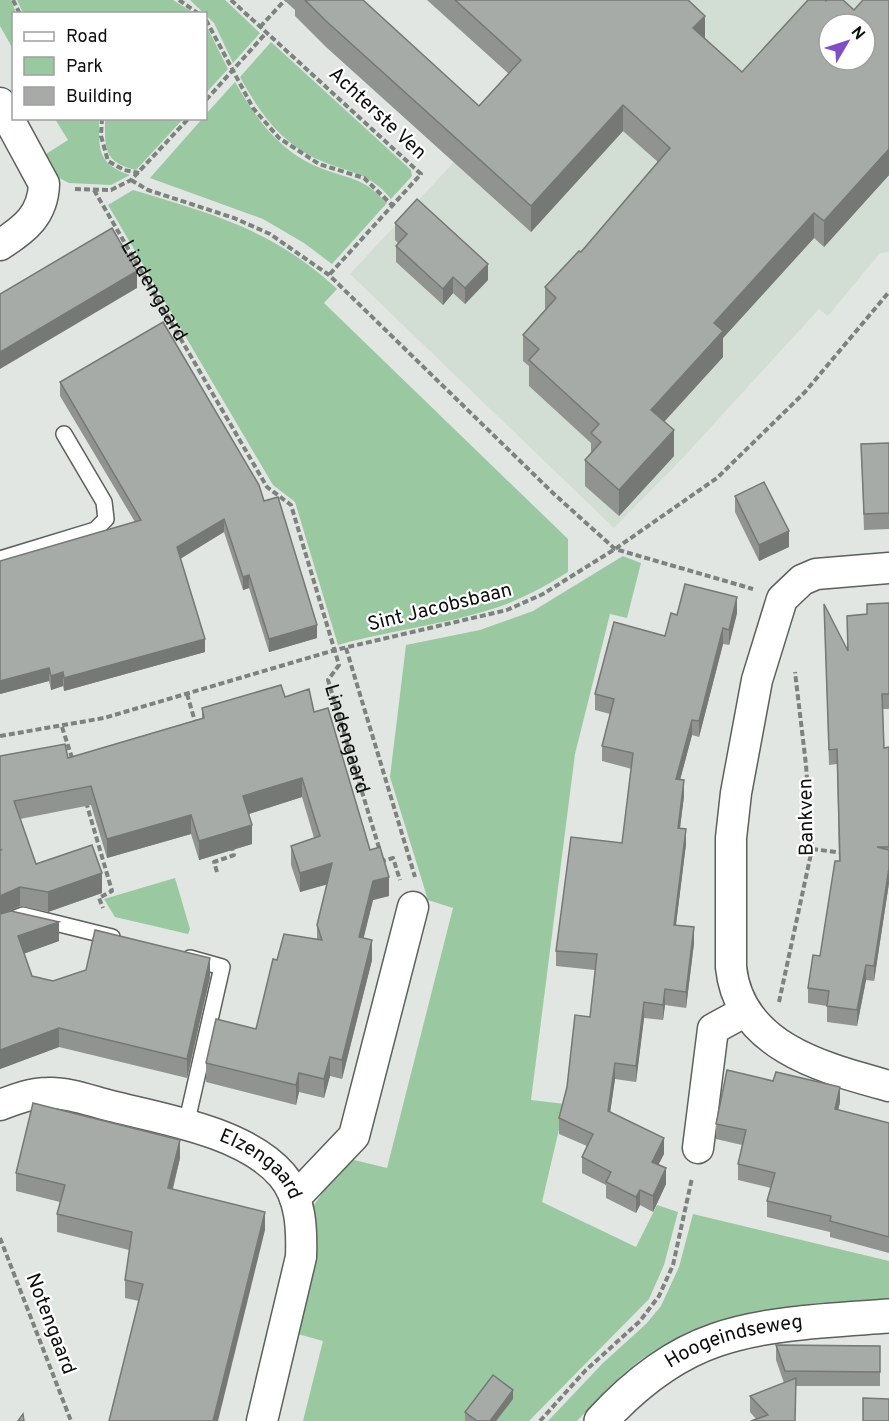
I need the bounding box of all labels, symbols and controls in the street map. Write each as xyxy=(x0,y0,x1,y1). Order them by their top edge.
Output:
legend xyxy=(12,12,207,120)
north arrow xyxy=(817,12,877,72)
text: N xyxy=(846,23,868,45)
text: Road xyxy=(66,26,108,49)
text: Park xyxy=(66,56,103,79)
street label: Achterste Ven xyxy=(322,62,432,166)
text: Building xyxy=(66,86,132,109)
street label: Lindengaard xyxy=(113,236,193,346)
street label: Sint Jacobsbaan xyxy=(365,577,515,639)
street label: Lindengaard xyxy=(317,681,375,797)
street label: Bankven xyxy=(793,778,821,856)
street label: Elzengaard xyxy=(215,1124,307,1203)
street label: Notengaard xyxy=(19,1270,81,1378)
street label: Hoogeindseweg xyxy=(660,1310,804,1375)

